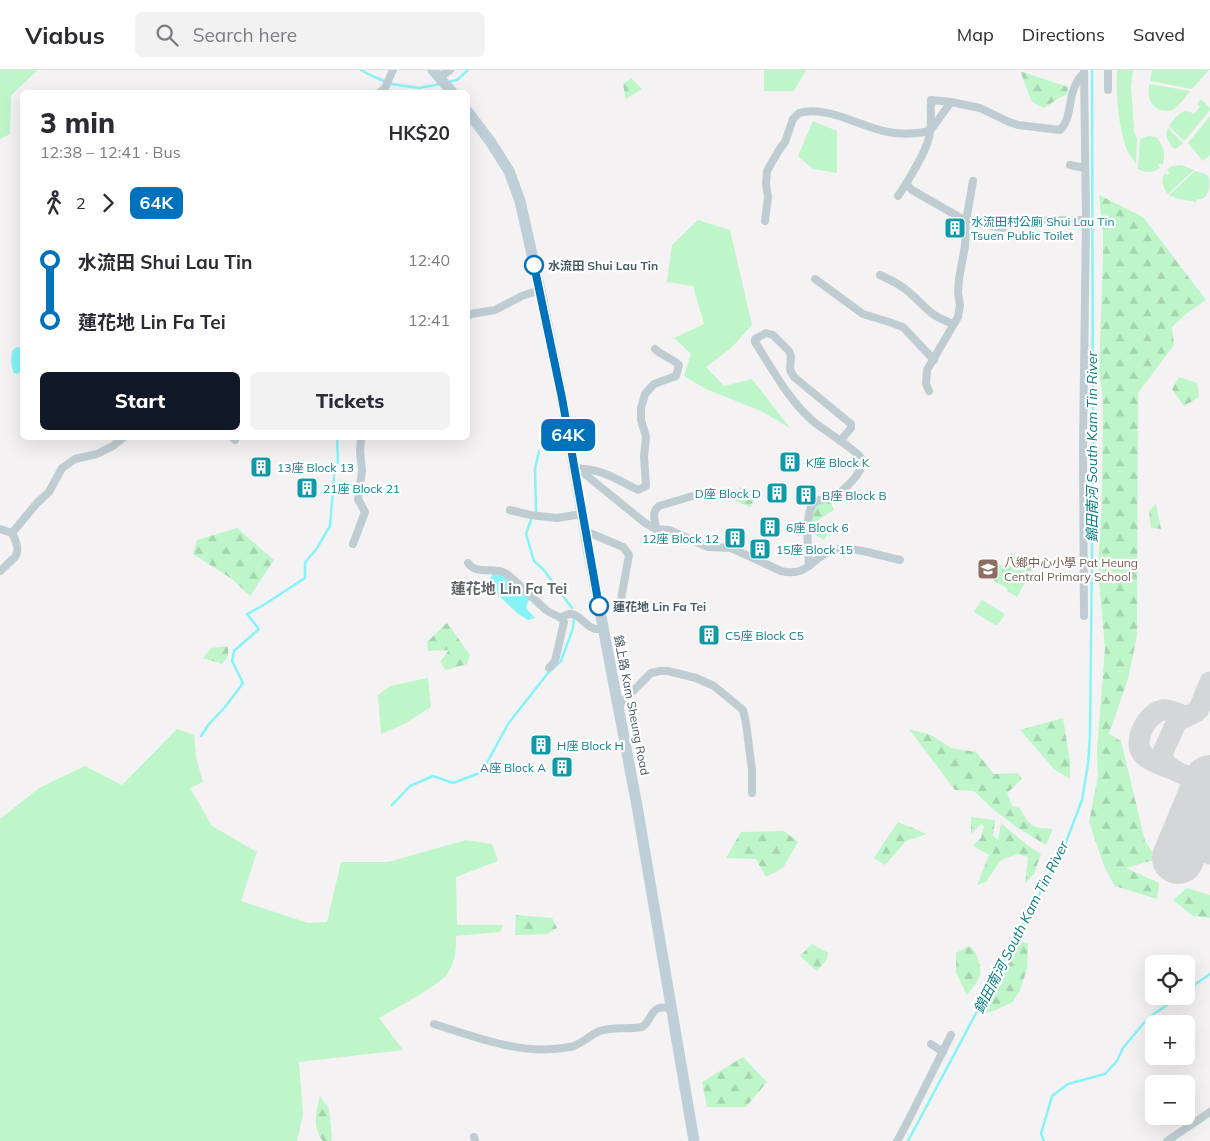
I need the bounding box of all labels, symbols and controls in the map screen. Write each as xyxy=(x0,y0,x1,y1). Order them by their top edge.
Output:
search box xyxy=(135,12,485,57)
text: Viabus xyxy=(25,20,105,50)
icon: search xyxy=(153,21,181,49)
text: Search here xyxy=(193,23,297,47)
text: Map xyxy=(957,23,994,46)
text: Directions xyxy=(1022,23,1105,46)
text: Saved xyxy=(1133,23,1185,46)
text: 3 min xyxy=(40,105,115,140)
text: HK$20 xyxy=(388,121,450,145)
text: 12:38 – 12:41 · Bus xyxy=(40,142,181,162)
icon: walk xyxy=(40,189,68,217)
icon: forward xyxy=(94,189,122,217)
text: 64K xyxy=(140,191,173,214)
text: 2 xyxy=(76,193,86,213)
place label: 水流田村公廁 Shui Lau Tin Tsuen Public Toilet xyxy=(971,214,1115,243)
building icon: 水流田村公廁 Shui Lau Tin Tsuen Public Toilet xyxy=(943,216,967,240)
text: 水流田 Shui Lau Tin xyxy=(78,250,253,274)
text: 12:40 xyxy=(408,250,450,270)
marker: 水流田 Shui Lau Tin xyxy=(524,255,544,275)
place label: 水流田 Shui Lau Tin xyxy=(548,258,658,273)
text: 蓮花地 Lin Fa Tei xyxy=(78,310,226,334)
text: 12:41 xyxy=(408,310,450,330)
water label: 錦田南河 South Kam Tin River xyxy=(1083,351,1101,543)
button: Start xyxy=(40,372,240,430)
button: Tickets xyxy=(250,372,450,430)
line badge: 64K xyxy=(539,419,597,451)
text: 64K xyxy=(551,423,585,446)
building icon: K座 Block K xyxy=(778,450,802,474)
building icon: 13座 Block 13 xyxy=(249,455,273,479)
place label: K座 Block K xyxy=(806,455,870,470)
place label: 13座 Block 13 xyxy=(277,460,354,475)
building icon: 21座 Block 21 xyxy=(295,476,319,500)
place label: 21座 Block 21 xyxy=(323,481,400,496)
building icon: D座 Block D xyxy=(765,481,789,505)
building icon: B座 Block B xyxy=(794,483,818,507)
place label: D座 Block D xyxy=(695,486,761,501)
place label: B座 Block B xyxy=(822,488,887,503)
building icon: 6座 Block 6 xyxy=(758,515,782,539)
place label: 6座 Block 6 xyxy=(786,520,849,535)
building icon: 12座 Block 12 xyxy=(723,526,747,550)
place label: 12座 Block 12 xyxy=(642,531,719,546)
building icon: 15座 Block 15 xyxy=(748,537,772,561)
place label: 15座 Block 15 xyxy=(776,542,853,557)
place label: 八鄉中心小學 Pat Heung Central Primary School xyxy=(1004,555,1138,584)
school or university icon: 八鄉中心小學 Pat Heung Central Primary School xyxy=(976,557,1000,581)
district label: 蓮花地 Lin Fa Tei xyxy=(451,579,567,598)
marker: 蓮花地 Lin Fa Tei xyxy=(589,596,609,616)
place label: 蓮花地 Lin Fa Tei xyxy=(613,599,706,614)
building icon: C5座 Block C5 xyxy=(697,623,721,647)
place label: C5座 Block C5 xyxy=(725,628,804,643)
street label: 錦上路 Kam Sheung Road xyxy=(611,634,653,776)
building icon: H座 Block H xyxy=(529,733,553,757)
place label: H座 Block H xyxy=(557,738,624,753)
building icon: A座 Block A xyxy=(550,755,574,779)
place label: A座 Block A xyxy=(480,760,546,775)
water label: 錦田南河 South Kam Tin River xyxy=(970,837,1073,1016)
map controls xyxy=(1145,955,1195,1125)
button: locate xyxy=(1145,955,1195,1005)
button: + xyxy=(1145,1015,1195,1065)
button: − xyxy=(1145,1075,1195,1125)

